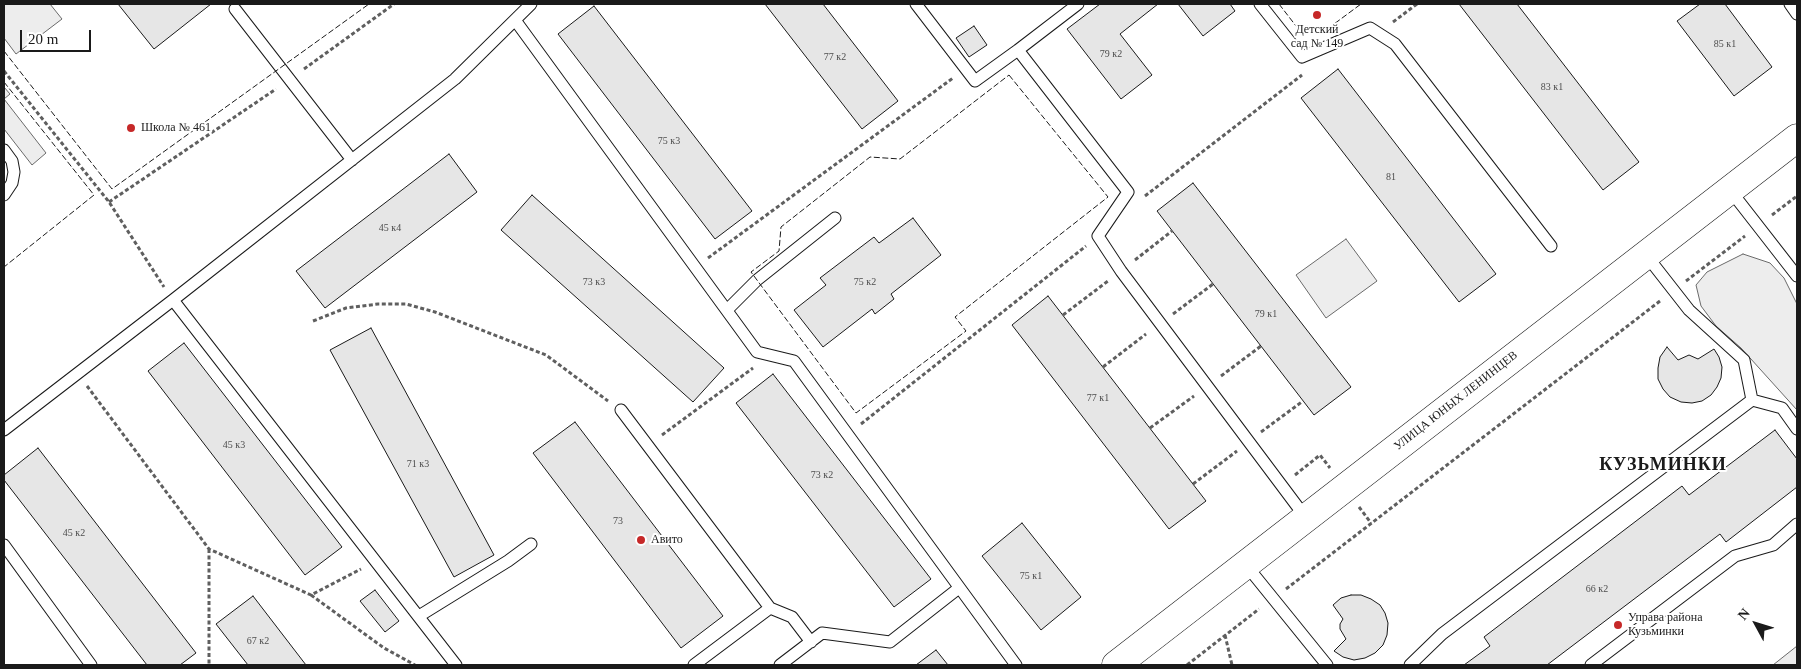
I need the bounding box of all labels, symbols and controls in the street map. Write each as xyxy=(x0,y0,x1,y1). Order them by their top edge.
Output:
marker: Детский сад № 149 xyxy=(1311,9,1323,21)
scale bar xyxy=(22,20,94,52)
place label: Детский сад № 149 xyxy=(1291,23,1343,51)
text: 20 m xyxy=(28,31,58,47)
house number: 85 к1 xyxy=(1714,38,1736,50)
house number: 79 к2 xyxy=(1100,48,1122,60)
house number: 77 к2 xyxy=(824,51,846,63)
house number: 83 к1 xyxy=(1541,81,1563,93)
place label: Школа № 461 xyxy=(141,121,211,135)
marker: Школа № 461 xyxy=(125,122,137,134)
house number: 75 к3 xyxy=(658,135,680,147)
house number: 81 xyxy=(1386,171,1396,183)
house number: 45 к4 xyxy=(379,222,401,234)
house number: 73 к3 xyxy=(583,276,605,288)
house number: 75 к2 xyxy=(854,276,876,288)
house number: 79 к1 xyxy=(1255,308,1277,320)
street label: УЛИЦА ЮНЫХ ЛЕНИНЦЕВ xyxy=(1391,348,1521,454)
house number: 77 к1 xyxy=(1087,392,1109,404)
house number: 45 к3 xyxy=(223,439,245,451)
district label: КУЗЬМИНКИ xyxy=(1598,454,1728,476)
house number: 71 к3 xyxy=(407,458,429,470)
house number: 73 к2 xyxy=(811,469,833,481)
house number: 73 xyxy=(613,515,623,527)
house number: 45 к2 xyxy=(63,527,85,539)
place label: Авито xyxy=(651,533,683,547)
marker: Авито xyxy=(635,534,647,546)
house number: 75 к1 xyxy=(1020,570,1042,582)
house number: 66 к2 xyxy=(1586,583,1608,595)
north arrow xyxy=(1731,599,1781,649)
text: N xyxy=(1735,606,1753,623)
place label: Управа района Кузьминки xyxy=(1628,611,1703,639)
marker: Управа района Кузьминки xyxy=(1612,619,1624,631)
house number: 67 к2 xyxy=(247,635,269,647)

